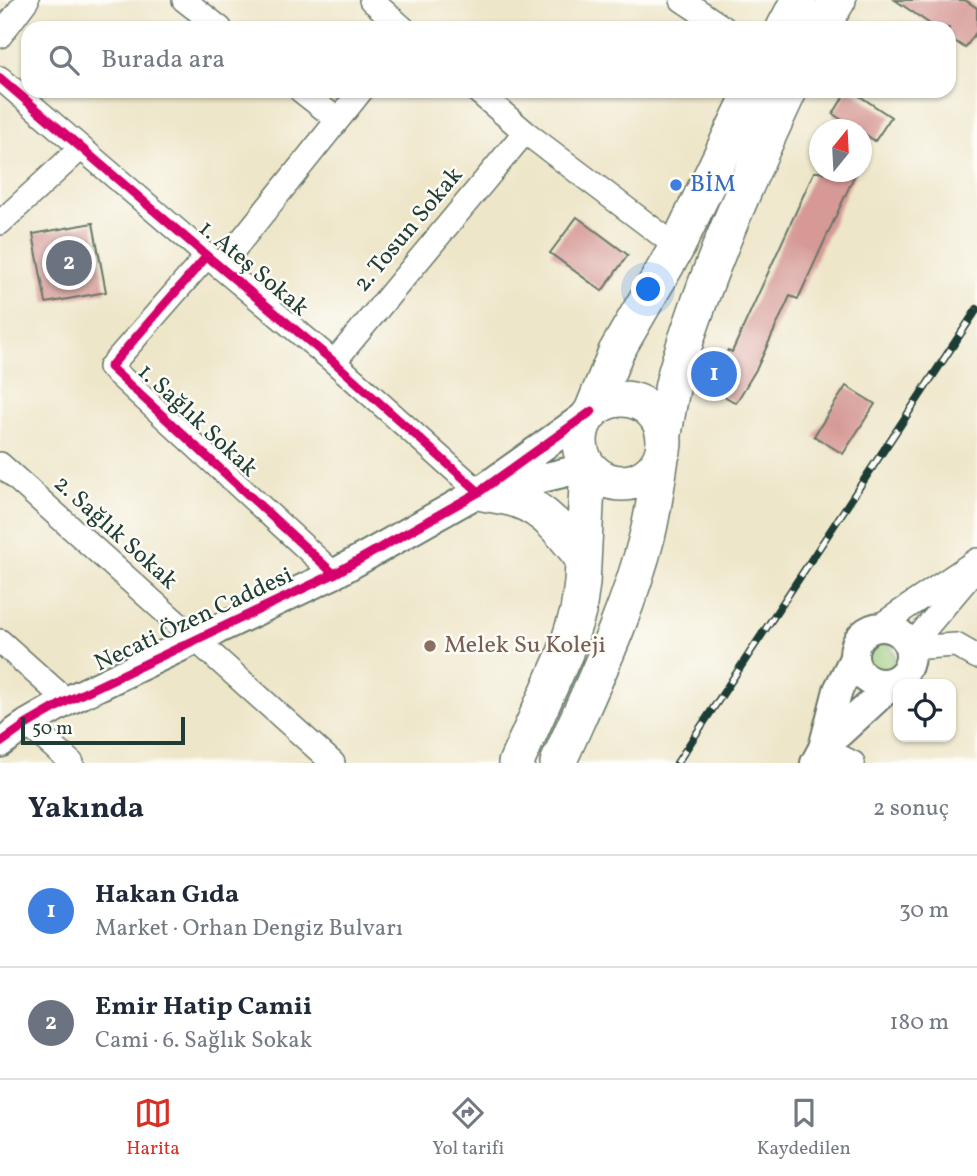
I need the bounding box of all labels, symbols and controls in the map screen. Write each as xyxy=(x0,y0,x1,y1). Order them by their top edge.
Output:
search box xyxy=(21,21,956,98)
icon: search xyxy=(45,41,83,79)
text: Burada ara xyxy=(101,42,225,78)
north arrow xyxy=(809,119,872,182)
street label: 2. Tosun Sokak xyxy=(346,160,472,300)
place label: BİM xyxy=(690,168,736,202)
marker: BİM xyxy=(668,177,684,193)
street label: 1. Ateş Sokak xyxy=(190,213,316,325)
pin: 2 xyxy=(46,237,92,289)
your location xyxy=(631,272,665,306)
pin: 1 xyxy=(691,348,737,400)
street label: 1. Sağlık Sokak xyxy=(129,356,265,486)
street label: 2. Sağlık Sokak xyxy=(45,468,185,598)
street label: Necati Özen Caddesi xyxy=(89,559,299,681)
place label: Melek Su Koleji xyxy=(444,629,606,663)
marker: Melek Su Koleji xyxy=(422,638,438,654)
map controls xyxy=(893,679,956,742)
button: locate xyxy=(893,679,956,742)
scale bar xyxy=(21,714,186,746)
text: 50 m xyxy=(32,716,73,742)
text: Yakında xyxy=(28,788,144,830)
text: 2 sonuç xyxy=(873,793,949,825)
text: Hakan Gıda xyxy=(95,877,239,913)
text: 1 xyxy=(46,895,56,927)
text: 30 m xyxy=(899,895,949,927)
text: Market · Orhan Dengiz Bulvarı xyxy=(95,913,403,945)
text: Emir Hatip Camii xyxy=(95,989,312,1025)
text: 2 xyxy=(45,1007,57,1039)
text: 180 m xyxy=(890,1007,949,1039)
text: Cami · 6. Sağlık Sokak xyxy=(95,1025,312,1057)
tab: Harita xyxy=(126,1094,180,1162)
tab: Yol tarifi xyxy=(432,1094,504,1162)
tab: Kaydedilen xyxy=(757,1094,851,1162)

